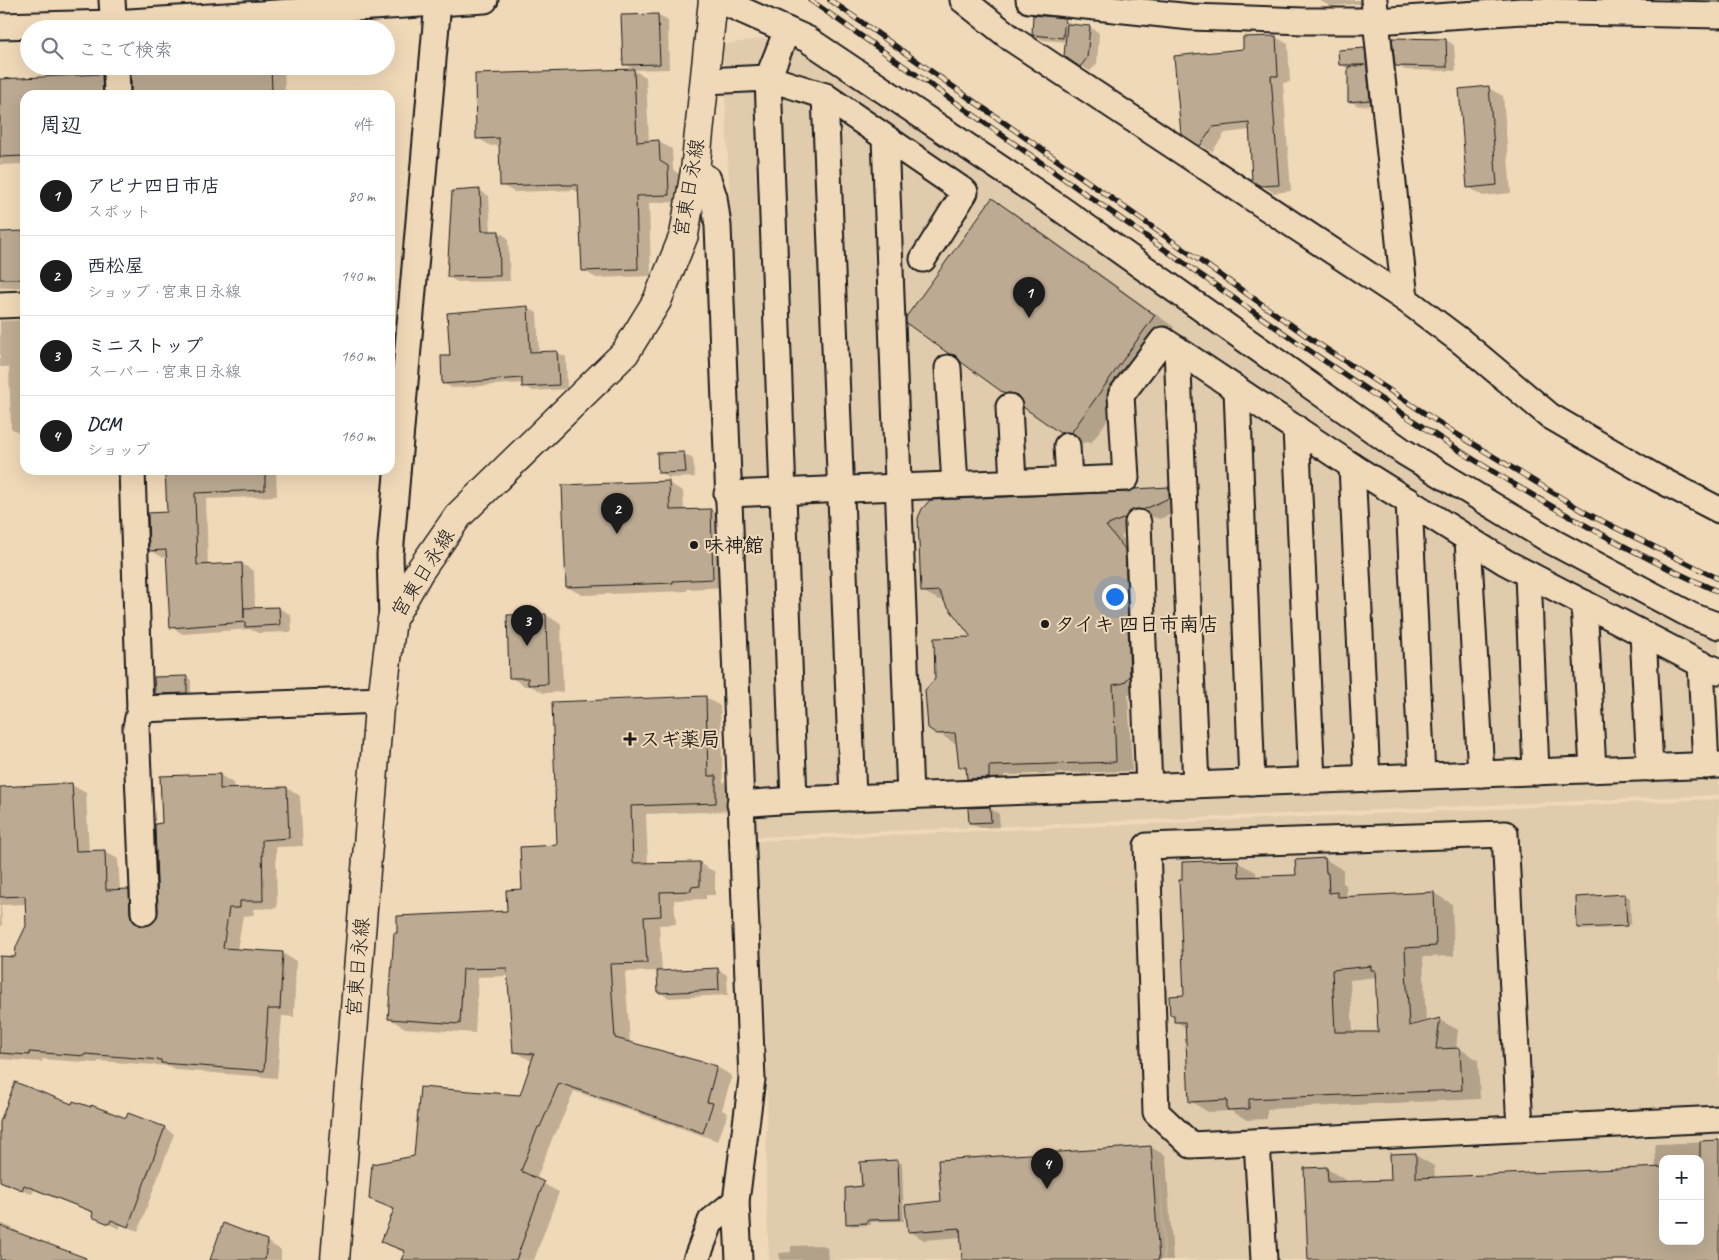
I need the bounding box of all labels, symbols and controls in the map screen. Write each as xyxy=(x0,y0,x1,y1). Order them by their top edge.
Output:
search box xyxy=(20,20,395,75)
icon: search xyxy=(38,34,66,62)
text: ここで検索 xyxy=(78,38,173,62)
text: 周辺 xyxy=(40,112,82,138)
text: 4件 xyxy=(352,115,375,135)
street label: 宮東日永線 xyxy=(668,137,710,239)
text: アピナ四日市店 xyxy=(87,174,220,198)
text: 1 xyxy=(52,186,60,206)
text: 80 m xyxy=(348,186,375,206)
text: スポット xyxy=(87,202,151,222)
text: 西松屋 xyxy=(87,254,144,278)
text: 2 xyxy=(52,266,60,286)
text: 140 m xyxy=(341,266,375,286)
pin: 1 xyxy=(1013,277,1045,318)
text: ショップ · 宮東日永線 xyxy=(87,282,241,302)
text: ミニストップ xyxy=(87,334,203,358)
text: 3 xyxy=(52,346,60,366)
text: 160 m xyxy=(341,346,375,366)
text: スーパー · 宮東日永線 xyxy=(87,362,241,382)
text: DCM xyxy=(87,412,121,436)
text: 4 xyxy=(52,426,60,446)
text: 160 m xyxy=(341,426,375,446)
text: ショップ xyxy=(87,440,150,460)
pin: 2 xyxy=(601,493,633,534)
street label: 宮東日永線 xyxy=(386,524,460,622)
place label: 味神館 xyxy=(704,533,764,558)
marker: 味神館 xyxy=(688,539,700,551)
your location xyxy=(1102,584,1128,610)
pin: 3 xyxy=(511,605,543,646)
place label: タイキ 四日市南店 xyxy=(1055,612,1219,637)
marker: タイキ 四日市南店 xyxy=(1039,618,1051,630)
place label: スギ薬局 xyxy=(640,727,720,752)
marker: スギ薬局 xyxy=(624,733,636,745)
street label: 宮東日永線 xyxy=(341,916,375,1018)
pin: 4 xyxy=(1031,1148,1063,1189)
map controls xyxy=(1659,1155,1704,1245)
button: + xyxy=(1659,1155,1704,1200)
button: − xyxy=(1659,1200,1704,1245)

